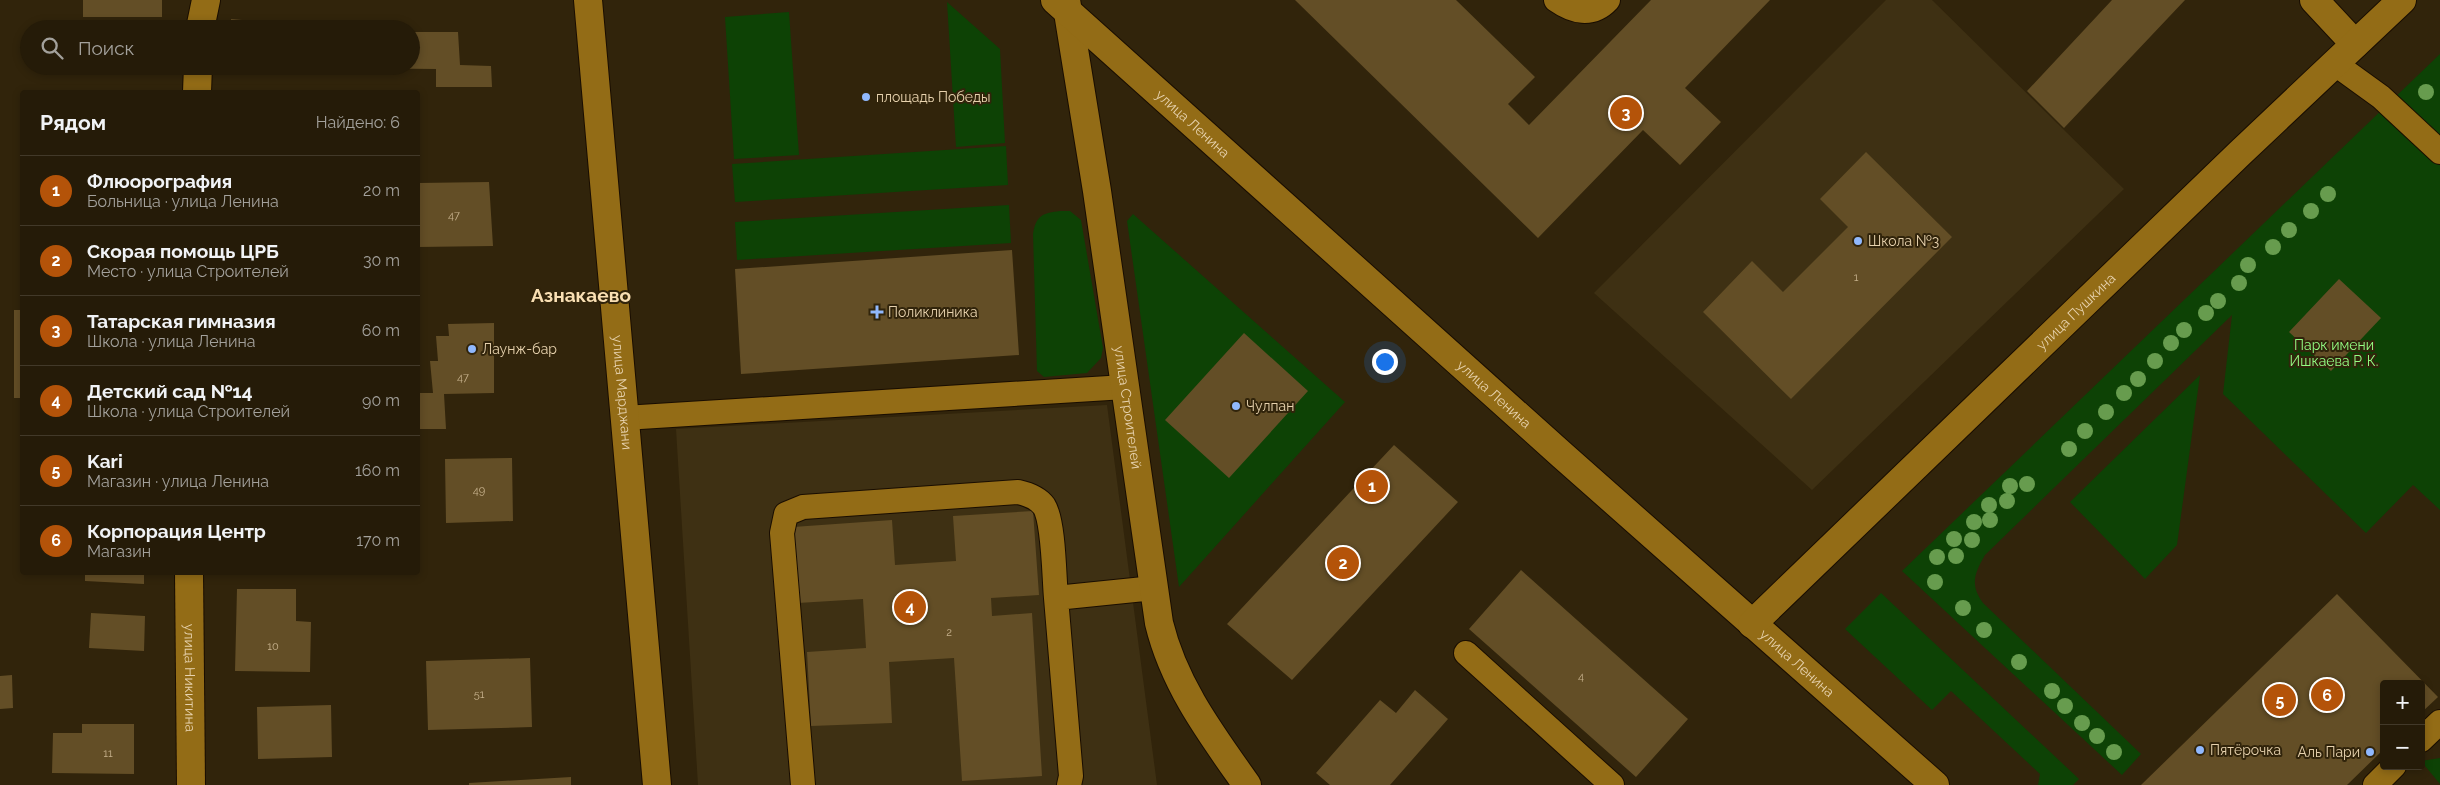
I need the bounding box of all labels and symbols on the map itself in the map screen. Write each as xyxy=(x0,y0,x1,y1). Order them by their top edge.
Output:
street label: улица Ленина xyxy=(1152,86,1233,161)
place label: площадь Победы xyxy=(876,89,991,105)
marker: площадь Победы xyxy=(860,91,872,103)
pin: 3 xyxy=(1610,94,1642,132)
house number: 47 xyxy=(448,209,460,222)
place label: Школа №3 xyxy=(1868,233,1939,249)
marker: Школа №3 xyxy=(1852,235,1864,247)
street label: улица Пушкина xyxy=(2033,270,2119,353)
house number: 1 xyxy=(1854,271,1859,284)
district label: Азнакаево xyxy=(531,284,631,306)
place label: Поликлиника xyxy=(888,304,978,320)
marker: Поликлиника xyxy=(870,305,884,319)
street label: улица Марджани xyxy=(609,334,636,450)
park label: Парк имени Ишкаева Р. К. xyxy=(2290,337,2378,369)
place label: Лаунж-бар xyxy=(482,341,557,357)
marker: Лаунж-бар xyxy=(466,343,478,355)
street label: улица Строителей xyxy=(1111,345,1145,470)
your location xyxy=(1372,349,1398,375)
street label: улица Ленина xyxy=(1454,357,1534,431)
house number: 47 xyxy=(457,371,469,384)
place label: Чулпан xyxy=(1246,398,1294,414)
marker: Чулпан xyxy=(1230,400,1242,412)
pin: 1 xyxy=(1356,467,1388,505)
house number: 49 xyxy=(473,484,485,497)
pin: 2 xyxy=(1327,544,1359,582)
pin: 4 xyxy=(894,588,926,626)
street label: улица Никитина xyxy=(181,624,199,732)
house number: 2 xyxy=(946,626,952,639)
street label: улица Ленина xyxy=(1757,626,1837,700)
house number: 10 xyxy=(267,640,279,653)
house number: 4 xyxy=(1578,670,1584,683)
pin: 6 xyxy=(2311,676,2343,714)
pin: 5 xyxy=(2264,681,2296,719)
house number: 51 xyxy=(474,688,485,701)
place label: Пятёрочка xyxy=(2210,742,2281,758)
marker: Пятёрочка xyxy=(2194,744,2206,756)
place label: Аль Пари xyxy=(2298,744,2360,760)
marker: Аль Пари xyxy=(2364,746,2376,758)
house number: 11 xyxy=(103,747,113,760)

